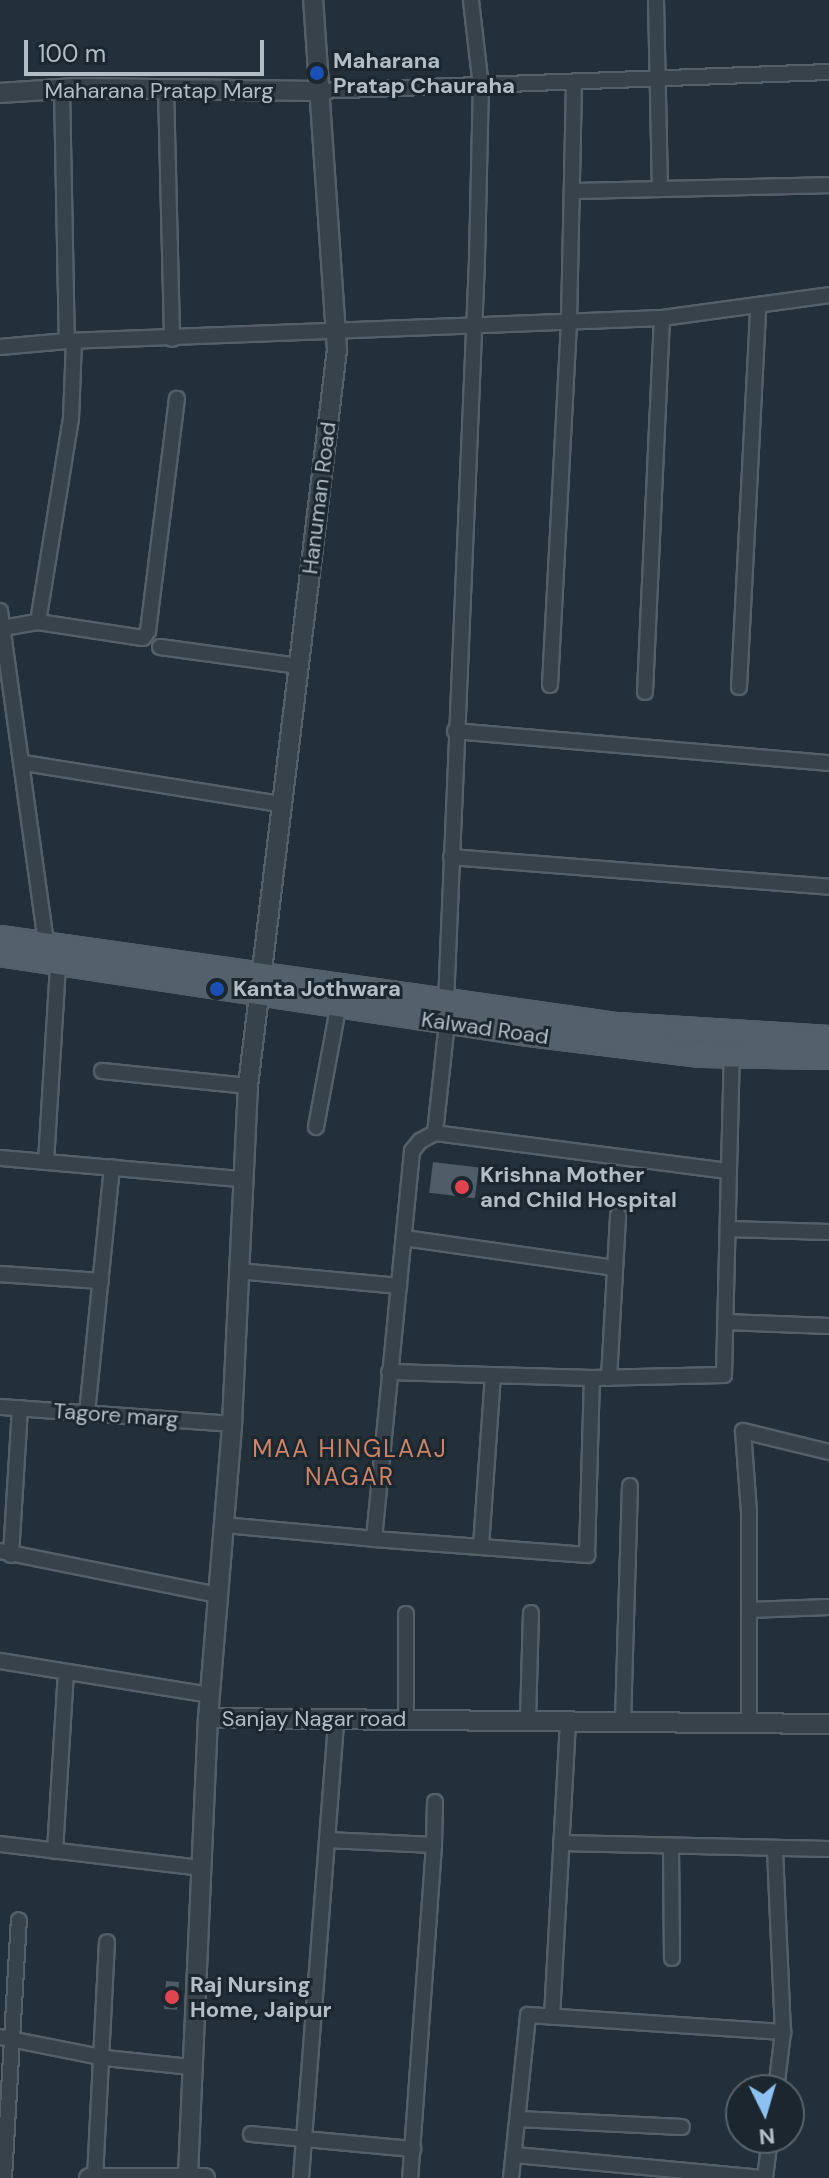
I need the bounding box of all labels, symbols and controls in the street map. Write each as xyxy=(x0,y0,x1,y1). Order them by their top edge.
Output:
scale bar xyxy=(28,24,268,74)
text: 100 m xyxy=(38,38,106,69)
place label: Maharana Pratap Chauraha xyxy=(333,47,515,98)
marker: Maharana Pratap Chauraha xyxy=(308,64,326,82)
street label: Maharana Pratap Marg xyxy=(44,78,274,104)
street label: Hanuman Road xyxy=(297,420,341,576)
place label: Kanta Jothwara xyxy=(233,976,401,1002)
marker: Kanta Jothwara xyxy=(208,980,226,998)
street label: Kalwad Road xyxy=(420,1006,550,1050)
place label: Krishna Mother and Child Hospital xyxy=(480,1161,677,1212)
marker: Krishna Mother and Child Hospital xyxy=(451,1176,473,1198)
street label: Tagore marg xyxy=(53,1397,179,1433)
district label: MAA HINGLAAJ NAGAR xyxy=(252,1435,448,1491)
street label: Sanjay Nagar road xyxy=(222,1706,406,1732)
place label: Raj Nursing Home, Jaipur xyxy=(190,1971,331,2022)
marker: Raj Nursing Home, Jaipur xyxy=(161,1986,183,2008)
north arrow xyxy=(725,2074,805,2154)
text: N xyxy=(758,2121,776,2152)

